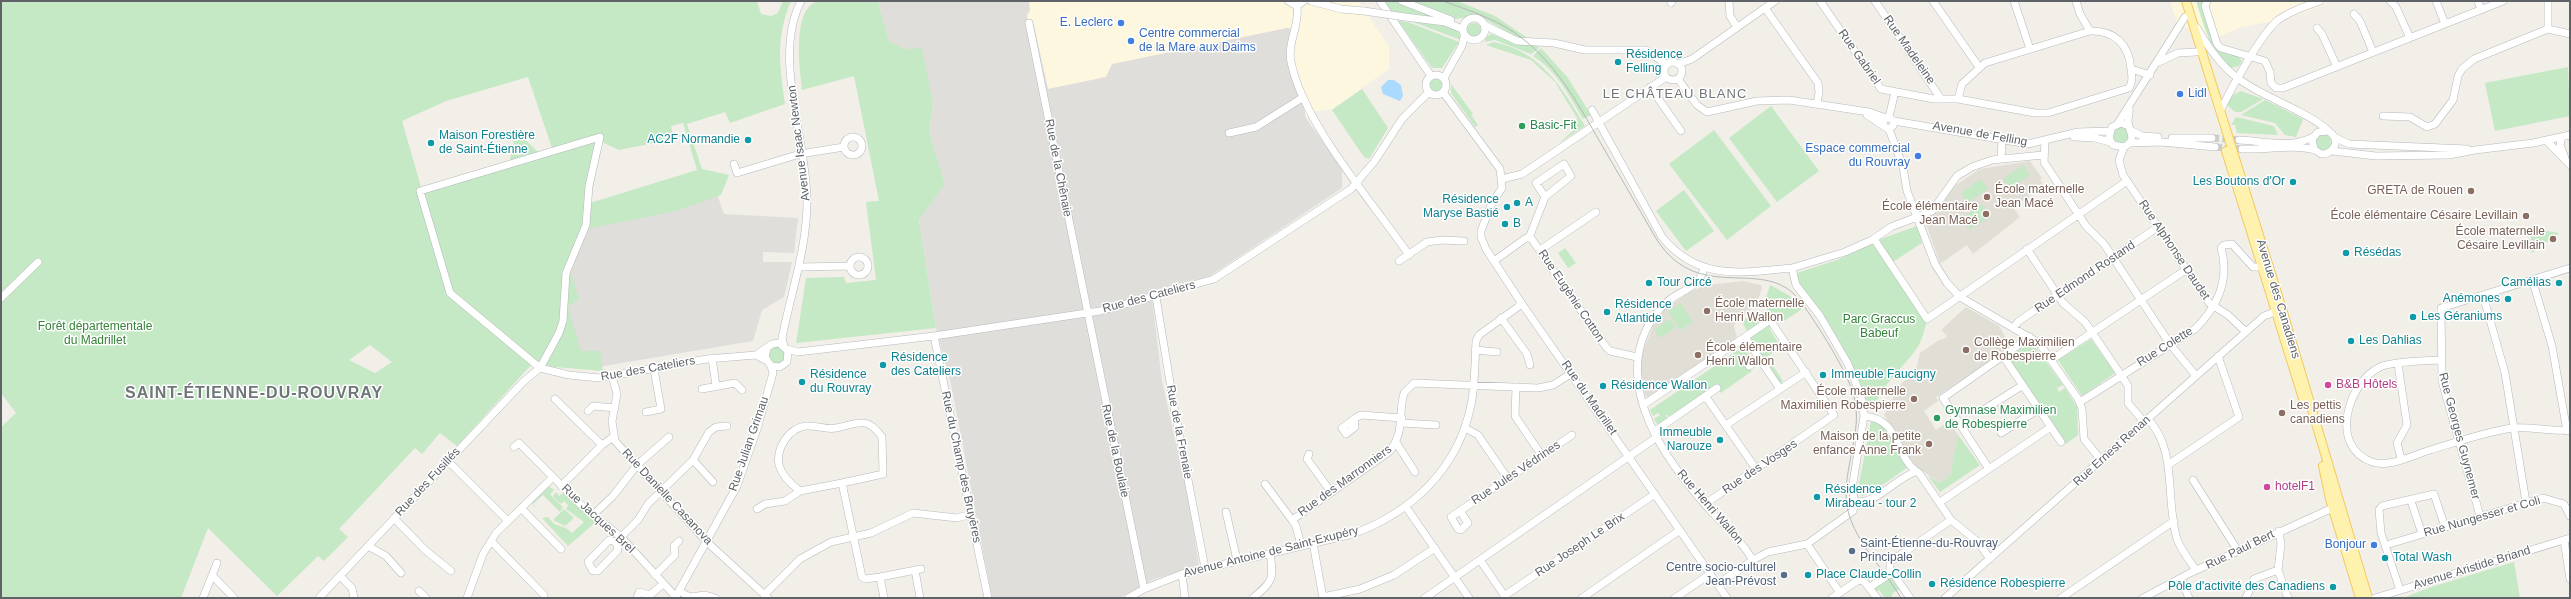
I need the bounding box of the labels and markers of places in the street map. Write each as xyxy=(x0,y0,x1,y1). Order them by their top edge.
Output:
place label: E. Leclerc xyxy=(1060,16,1113,30)
marker: E. Leclerc xyxy=(1116,18,1126,28)
place label: Centre commercial de la Mare aux Daims xyxy=(1139,27,1256,55)
marker: Centre commercial de la Mare aux Daims xyxy=(1126,36,1136,46)
place label: Résidence Felling xyxy=(1626,48,1683,76)
marker: Résidence Felling xyxy=(1613,57,1623,67)
place label: Lidl xyxy=(2188,87,2207,101)
marker: Lidl xyxy=(2175,89,2185,99)
place label: Basic-Fit xyxy=(1530,119,1577,133)
marker: Basic-Fit xyxy=(1517,121,1527,131)
place label: Maison Forestière de Saint-Étienne xyxy=(439,129,535,157)
place label: AC2F Normandie xyxy=(647,133,740,147)
marker: AC2F Normandie xyxy=(743,135,753,145)
marker: Maison Forestière de Saint-Étienne xyxy=(426,138,436,148)
place label: Espace commercial du Rouvray xyxy=(1805,142,1910,170)
marker: Espace commercial du Rouvray xyxy=(1913,151,1923,161)
place label: Les Boutons d'Or xyxy=(2193,175,2285,189)
marker: Les Boutons d'Or xyxy=(2288,177,2298,187)
place label: École maternelle Jean Macé xyxy=(1995,183,2084,211)
place label: GRETA de Rouen xyxy=(2367,184,2463,198)
marker: GRETA de Rouen xyxy=(2466,186,2476,196)
marker: École maternelle Jean Macé xyxy=(1982,192,1992,202)
place label: Résidence Maryse Bastié xyxy=(1423,193,1499,221)
place label: A xyxy=(1525,196,1533,210)
marker: A xyxy=(1512,198,1522,208)
place label: École élémentaire Jean Macé xyxy=(1882,200,1978,228)
marker: Résidence Maryse Bastié xyxy=(1502,202,1512,212)
marker: École élémentaire Jean Macé xyxy=(1981,209,1991,219)
place label: École élémentaire Césaire Levillain xyxy=(2331,209,2518,223)
marker: École élémentaire Césaire Levillain xyxy=(2521,211,2531,221)
place label: B xyxy=(1513,217,1521,231)
marker: B xyxy=(1500,219,1510,229)
place label: École maternelle Césaire Levillain xyxy=(2456,225,2545,253)
marker: École maternelle Césaire Levillain xyxy=(2548,234,2558,244)
place label: Résédas xyxy=(2354,246,2401,260)
marker: Résédas xyxy=(2341,248,2351,258)
place label: Tour Circé xyxy=(1657,276,1712,290)
place label: Camélias xyxy=(2501,276,2551,290)
marker: Tour Circé xyxy=(1644,278,1654,288)
marker: Camélias xyxy=(2554,278,2564,288)
place label: Anémones xyxy=(2443,292,2500,306)
marker: Anémones xyxy=(2503,294,2513,304)
place label: École maternelle Henri Wallon xyxy=(1715,297,1804,325)
place label: Résidence Atlantide xyxy=(1615,298,1672,326)
marker: École maternelle Henri Wallon xyxy=(1702,306,1712,316)
marker: Résidence Atlantide xyxy=(1602,307,1612,317)
place label: Les Géraniums xyxy=(2421,310,2502,324)
marker: Les Géraniums xyxy=(2408,312,2418,322)
place label: Les Dahlias xyxy=(2359,334,2422,348)
place label: Collège Maximilien de Robespierre xyxy=(1974,336,2075,364)
marker: Les Dahlias xyxy=(2346,336,2356,346)
place label: École élémentaire Henri Wallon xyxy=(1706,341,1802,369)
marker: Collège Maximilien de Robespierre xyxy=(1961,345,1971,355)
marker: École élémentaire Henri Wallon xyxy=(1693,350,1703,360)
place label: Résidence des Cateliers xyxy=(891,351,961,379)
marker: Résidence des Cateliers xyxy=(878,360,888,370)
place label: Résidence du Rouvray xyxy=(810,368,871,396)
place label: Immeuble Faucigny xyxy=(1831,368,1936,382)
marker: Immeuble Faucigny xyxy=(1818,370,1828,380)
marker: Résidence du Rouvray xyxy=(797,377,807,387)
place label: B&B Hôtels xyxy=(2336,378,2397,392)
place label: Résidence Wallon xyxy=(1611,379,1707,393)
marker: B&B Hôtels xyxy=(2323,380,2333,390)
marker: Résidence Wallon xyxy=(1598,381,1608,391)
place label: École maternelle Maximilien Robespierre xyxy=(1781,385,1906,413)
marker: École maternelle Maximilien Robespierre xyxy=(1909,394,1919,404)
place label: Les pettis canadiens xyxy=(2290,399,2345,427)
place label: Gymnase Maximilien de Robespierre xyxy=(1945,404,2056,432)
marker: Les pettis canadiens xyxy=(2277,408,2287,418)
marker: Gymnase Maximilien de Robespierre xyxy=(1932,413,1942,423)
place label: Immeuble Narouze xyxy=(1659,426,1712,454)
place label: Maison de la petite enfance Anne Frank xyxy=(1813,430,1921,458)
marker: Immeuble Narouze xyxy=(1715,435,1725,445)
marker: Maison de la petite enfance Anne Frank xyxy=(1924,439,1934,449)
place label: hotelF1 xyxy=(2275,480,2315,494)
marker: hotelF1 xyxy=(2262,482,2272,492)
place label: Résidence Mirabeau - tour 2 xyxy=(1825,483,1916,511)
marker: Résidence Mirabeau - tour 2 xyxy=(1812,492,1822,502)
place label: Saint-Étienne-du-Rouvray Principale xyxy=(1860,537,1998,565)
place label: Bonjour xyxy=(2325,538,2366,552)
marker: Bonjour xyxy=(2369,540,2379,550)
marker: Saint-Étienne-du-Rouvray Principale xyxy=(1847,546,1857,556)
place label: Total Wash xyxy=(2393,551,2452,565)
marker: Total Wash xyxy=(2380,553,2390,563)
place label: Centre socio-culturel Jean-Prévost xyxy=(1666,561,1776,589)
place label: Place Claude-Collin xyxy=(1816,568,1921,582)
marker: Centre socio-culturel Jean-Prévost xyxy=(1779,570,1789,580)
marker: Place Claude-Collin xyxy=(1803,570,1813,580)
place label: Résidence Robespierre xyxy=(1940,577,2065,591)
marker: Résidence Robespierre xyxy=(1927,579,1937,589)
place label: Pôle d'activité des Canadiens xyxy=(2168,580,2325,594)
marker: Pôle d'activité des Canadiens xyxy=(2328,582,2338,592)

